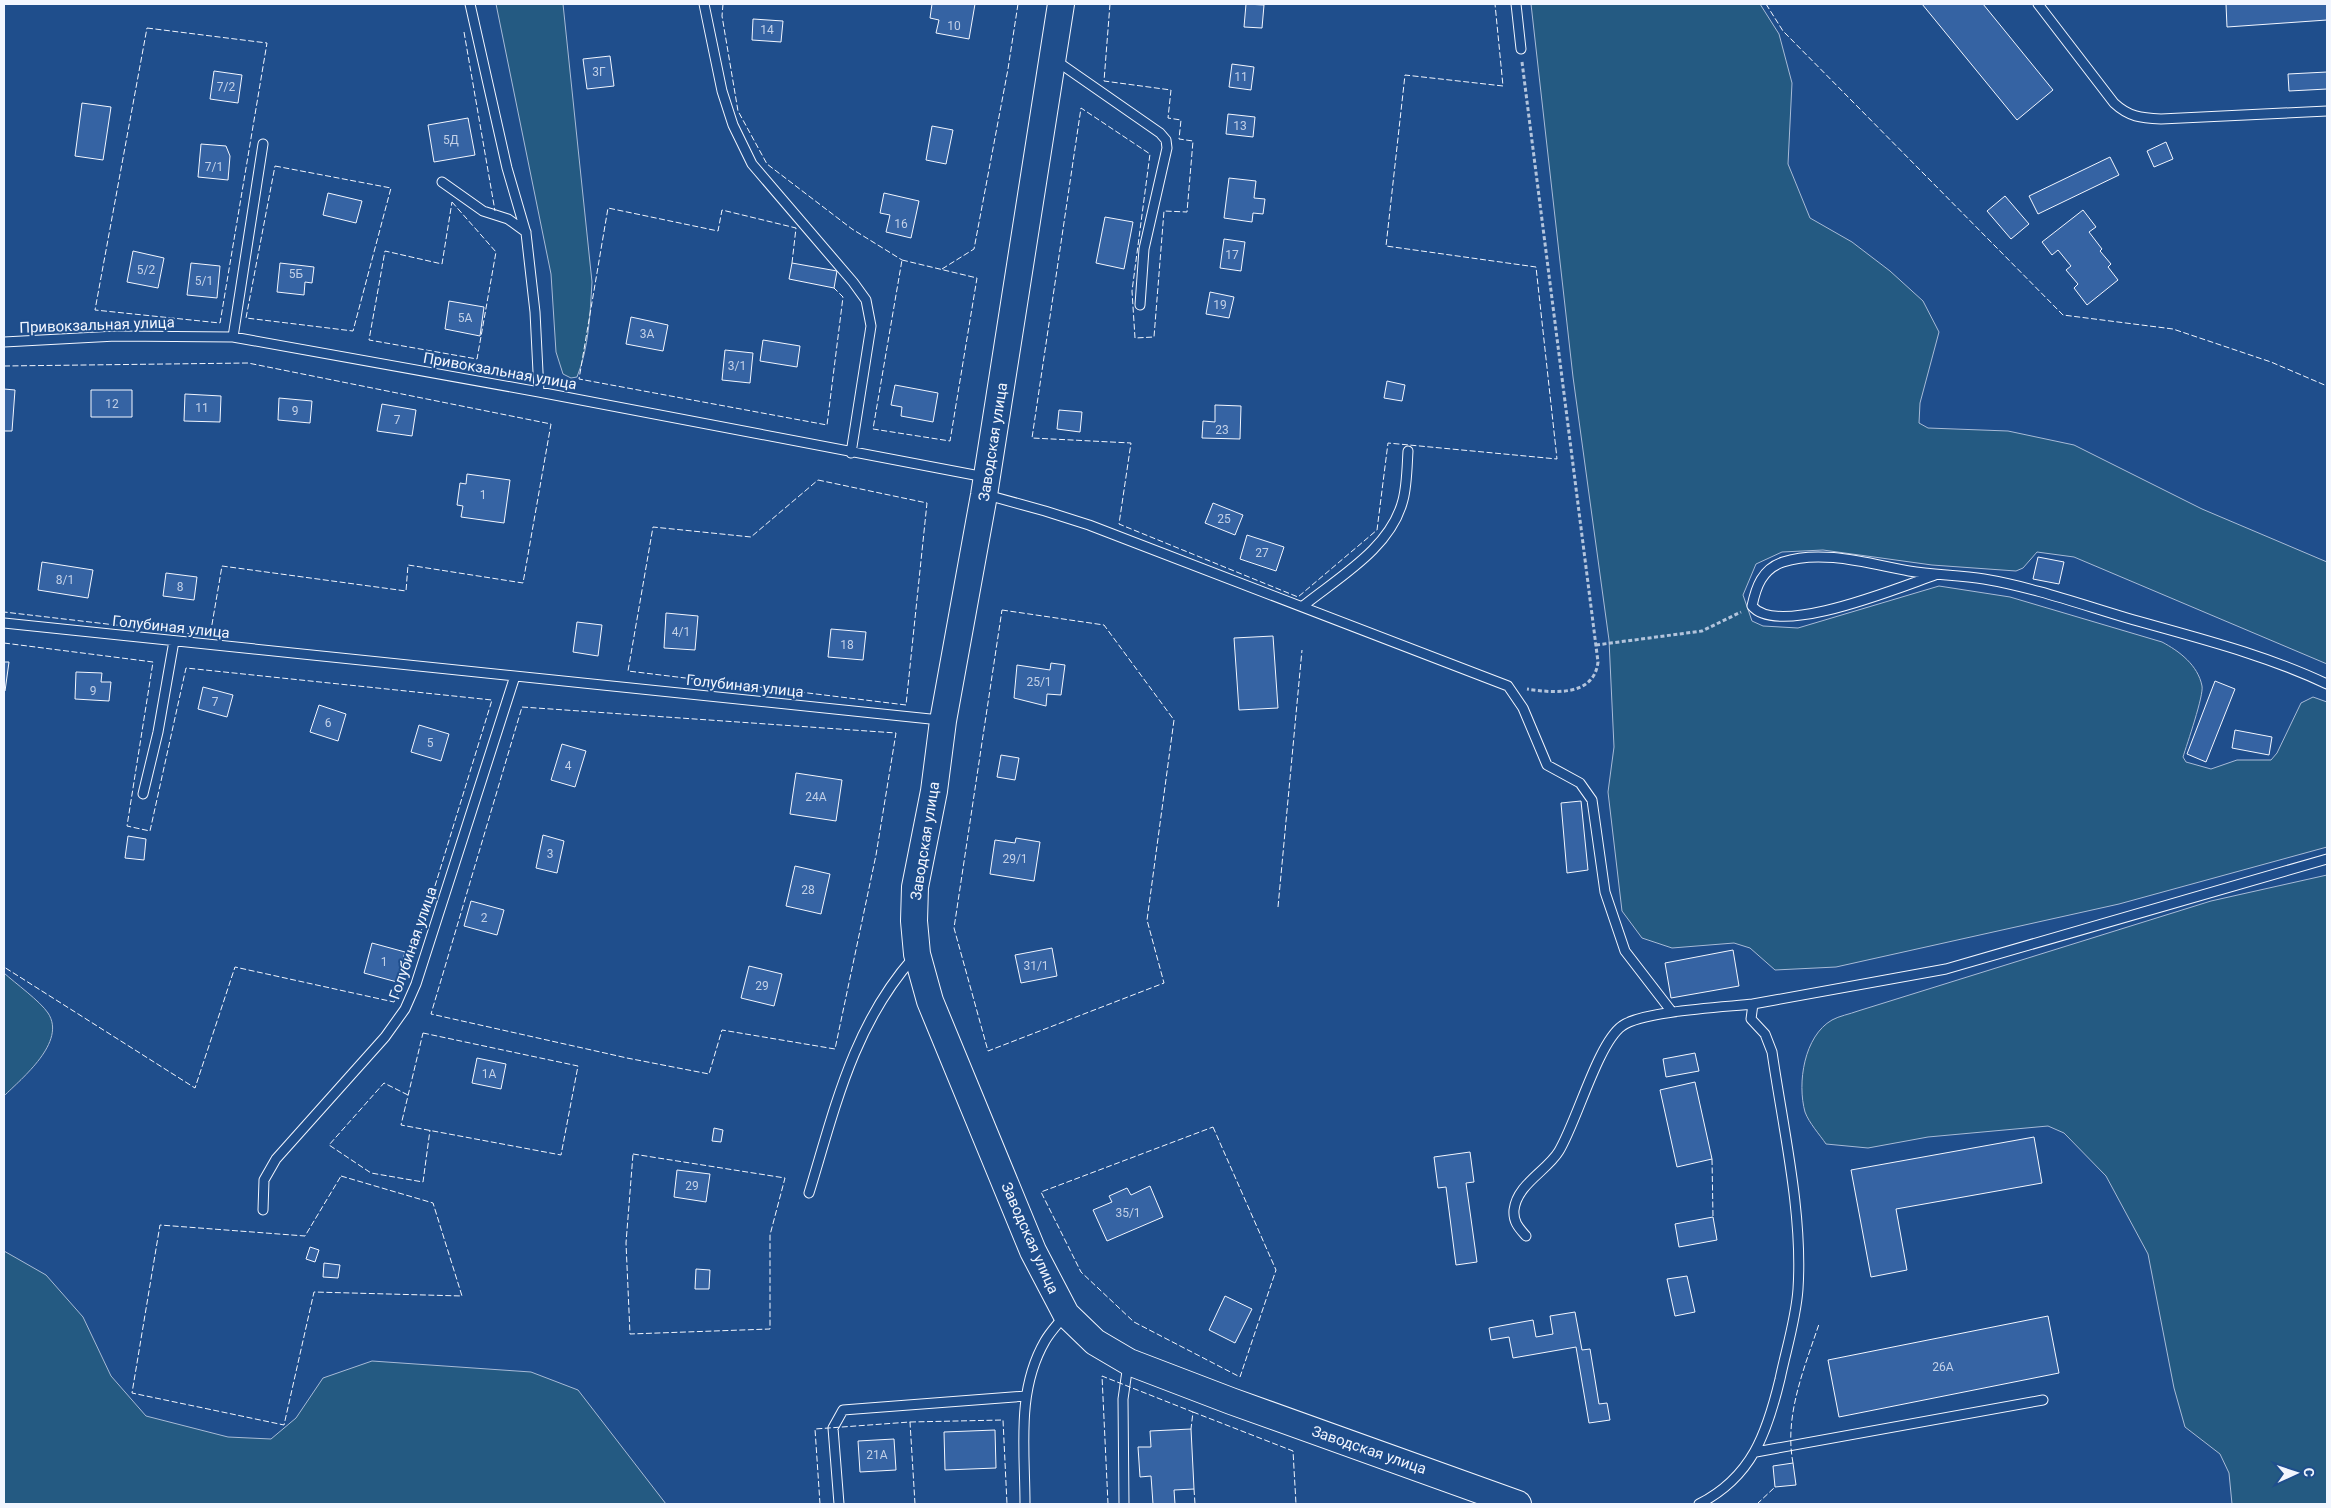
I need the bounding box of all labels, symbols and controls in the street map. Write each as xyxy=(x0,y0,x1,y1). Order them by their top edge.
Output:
house number: 10 xyxy=(947,19,961,33)
house number: 14 xyxy=(760,23,774,37)
house number: 3Г xyxy=(592,65,606,79)
house number: 11 xyxy=(1234,70,1248,84)
house number: 7/2 xyxy=(217,80,235,94)
house number: 13 xyxy=(1233,119,1247,133)
house number: 5Д xyxy=(443,133,459,147)
house number: 7/1 xyxy=(205,160,223,174)
house number: 16 xyxy=(894,217,908,231)
house number: 17 xyxy=(1225,248,1239,262)
house number: 5/2 xyxy=(137,263,155,277)
house number: 5Б xyxy=(289,267,304,281)
house number: 5/1 xyxy=(195,274,213,288)
house number: 19 xyxy=(1213,298,1227,312)
house number: 5А xyxy=(458,311,472,325)
street label: Привокзальная улица xyxy=(19,313,175,337)
house number: 3А xyxy=(640,327,654,341)
street label: Привокзальная улица xyxy=(422,349,578,393)
house number: 3/1 xyxy=(728,359,746,373)
street label: Заводская улица xyxy=(975,381,1011,503)
house number: 12 xyxy=(105,397,119,411)
house number: 11 xyxy=(195,401,209,415)
house number: 9 xyxy=(292,404,298,418)
house number: 7 xyxy=(394,413,401,427)
house number: 23 xyxy=(1215,423,1229,437)
house number: 1 xyxy=(480,488,486,502)
house number: 25 xyxy=(1217,512,1231,526)
house number: 27 xyxy=(1255,546,1269,560)
house number: 8/1 xyxy=(56,573,74,587)
house number: 8 xyxy=(177,580,184,594)
street label: Голубиная улица xyxy=(111,612,231,642)
house number: 4/1 xyxy=(672,625,690,639)
house number: 18 xyxy=(840,638,854,652)
street label: Голубиная улица xyxy=(685,671,805,701)
house number: 25/1 xyxy=(1026,675,1052,689)
house number: 9 xyxy=(90,684,96,698)
house number: 7 xyxy=(212,695,219,709)
house number: 6 xyxy=(325,716,332,730)
house number: 5 xyxy=(427,736,434,750)
house number: 4 xyxy=(565,759,572,773)
street label: Заводская улица xyxy=(907,780,943,902)
house number: 24А xyxy=(805,790,827,804)
house number: 3 xyxy=(547,847,553,861)
house number: 29/1 xyxy=(1002,852,1028,866)
house number: 28 xyxy=(801,883,815,897)
street label: Голубиная улица xyxy=(385,884,441,1002)
house number: 2 xyxy=(481,911,488,925)
house number: 1 xyxy=(381,955,387,969)
house number: 31/1 xyxy=(1023,959,1049,973)
house number: 29 xyxy=(755,979,769,993)
house number: 1А xyxy=(482,1067,496,1081)
house number: 29 xyxy=(685,1179,699,1193)
street label: Заводская улица xyxy=(997,1180,1063,1296)
house number: 35/1 xyxy=(1115,1206,1141,1220)
house number: 26А xyxy=(1932,1360,1954,1374)
street label: Заводская улица xyxy=(1309,1422,1429,1478)
house number: 21А xyxy=(866,1448,888,1462)
north arrow xyxy=(2271,1448,2321,1498)
text: С xyxy=(2301,1467,2317,1477)

